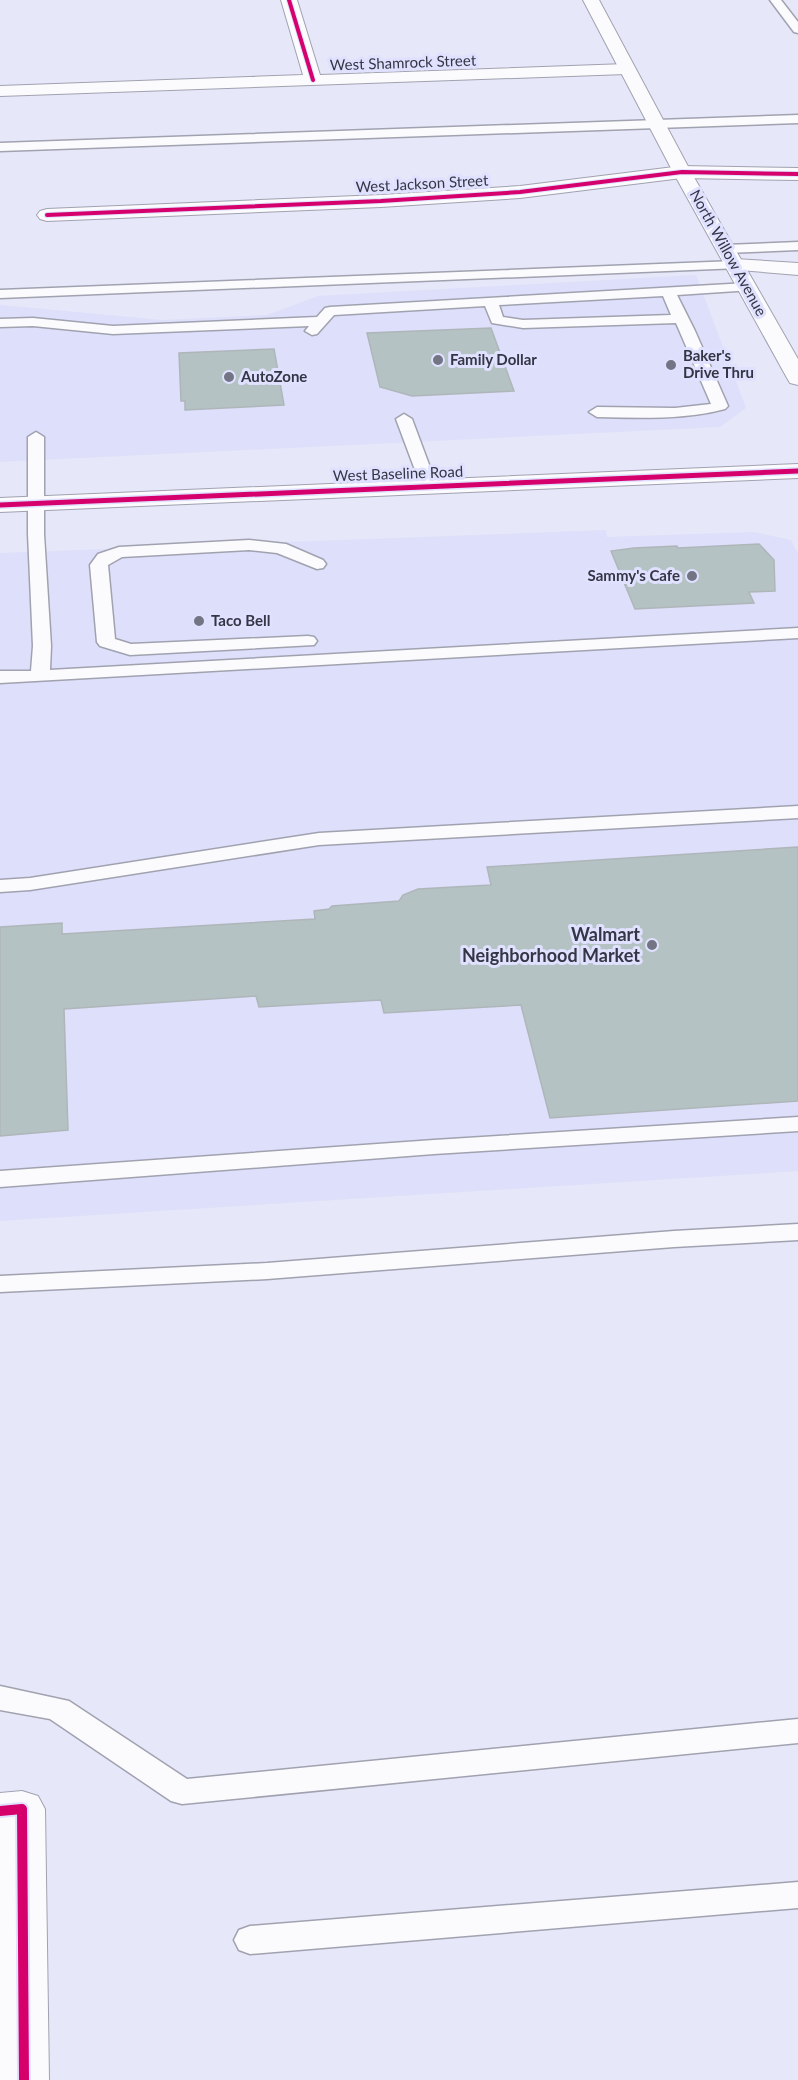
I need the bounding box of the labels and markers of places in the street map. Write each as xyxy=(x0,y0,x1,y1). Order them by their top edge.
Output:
place label: Baker's Drive Thru xyxy=(683,346,754,381)
place label: Family Dollar xyxy=(450,350,537,368)
marker: Family Dollar xyxy=(431,353,445,367)
marker: Baker's Drive Thru xyxy=(664,358,678,372)
place label: AutoZone xyxy=(240,367,307,385)
marker: AutoZone xyxy=(222,370,236,384)
place label: Sammy's Cafe xyxy=(588,566,680,584)
marker: Sammy's Cafe xyxy=(685,569,699,583)
place label: Taco Bell xyxy=(211,611,271,629)
marker: Taco Bell xyxy=(192,614,206,628)
place label: Walmart Neighborhood Market xyxy=(462,923,640,966)
marker: Walmart Neighborhood Market xyxy=(645,938,659,952)

